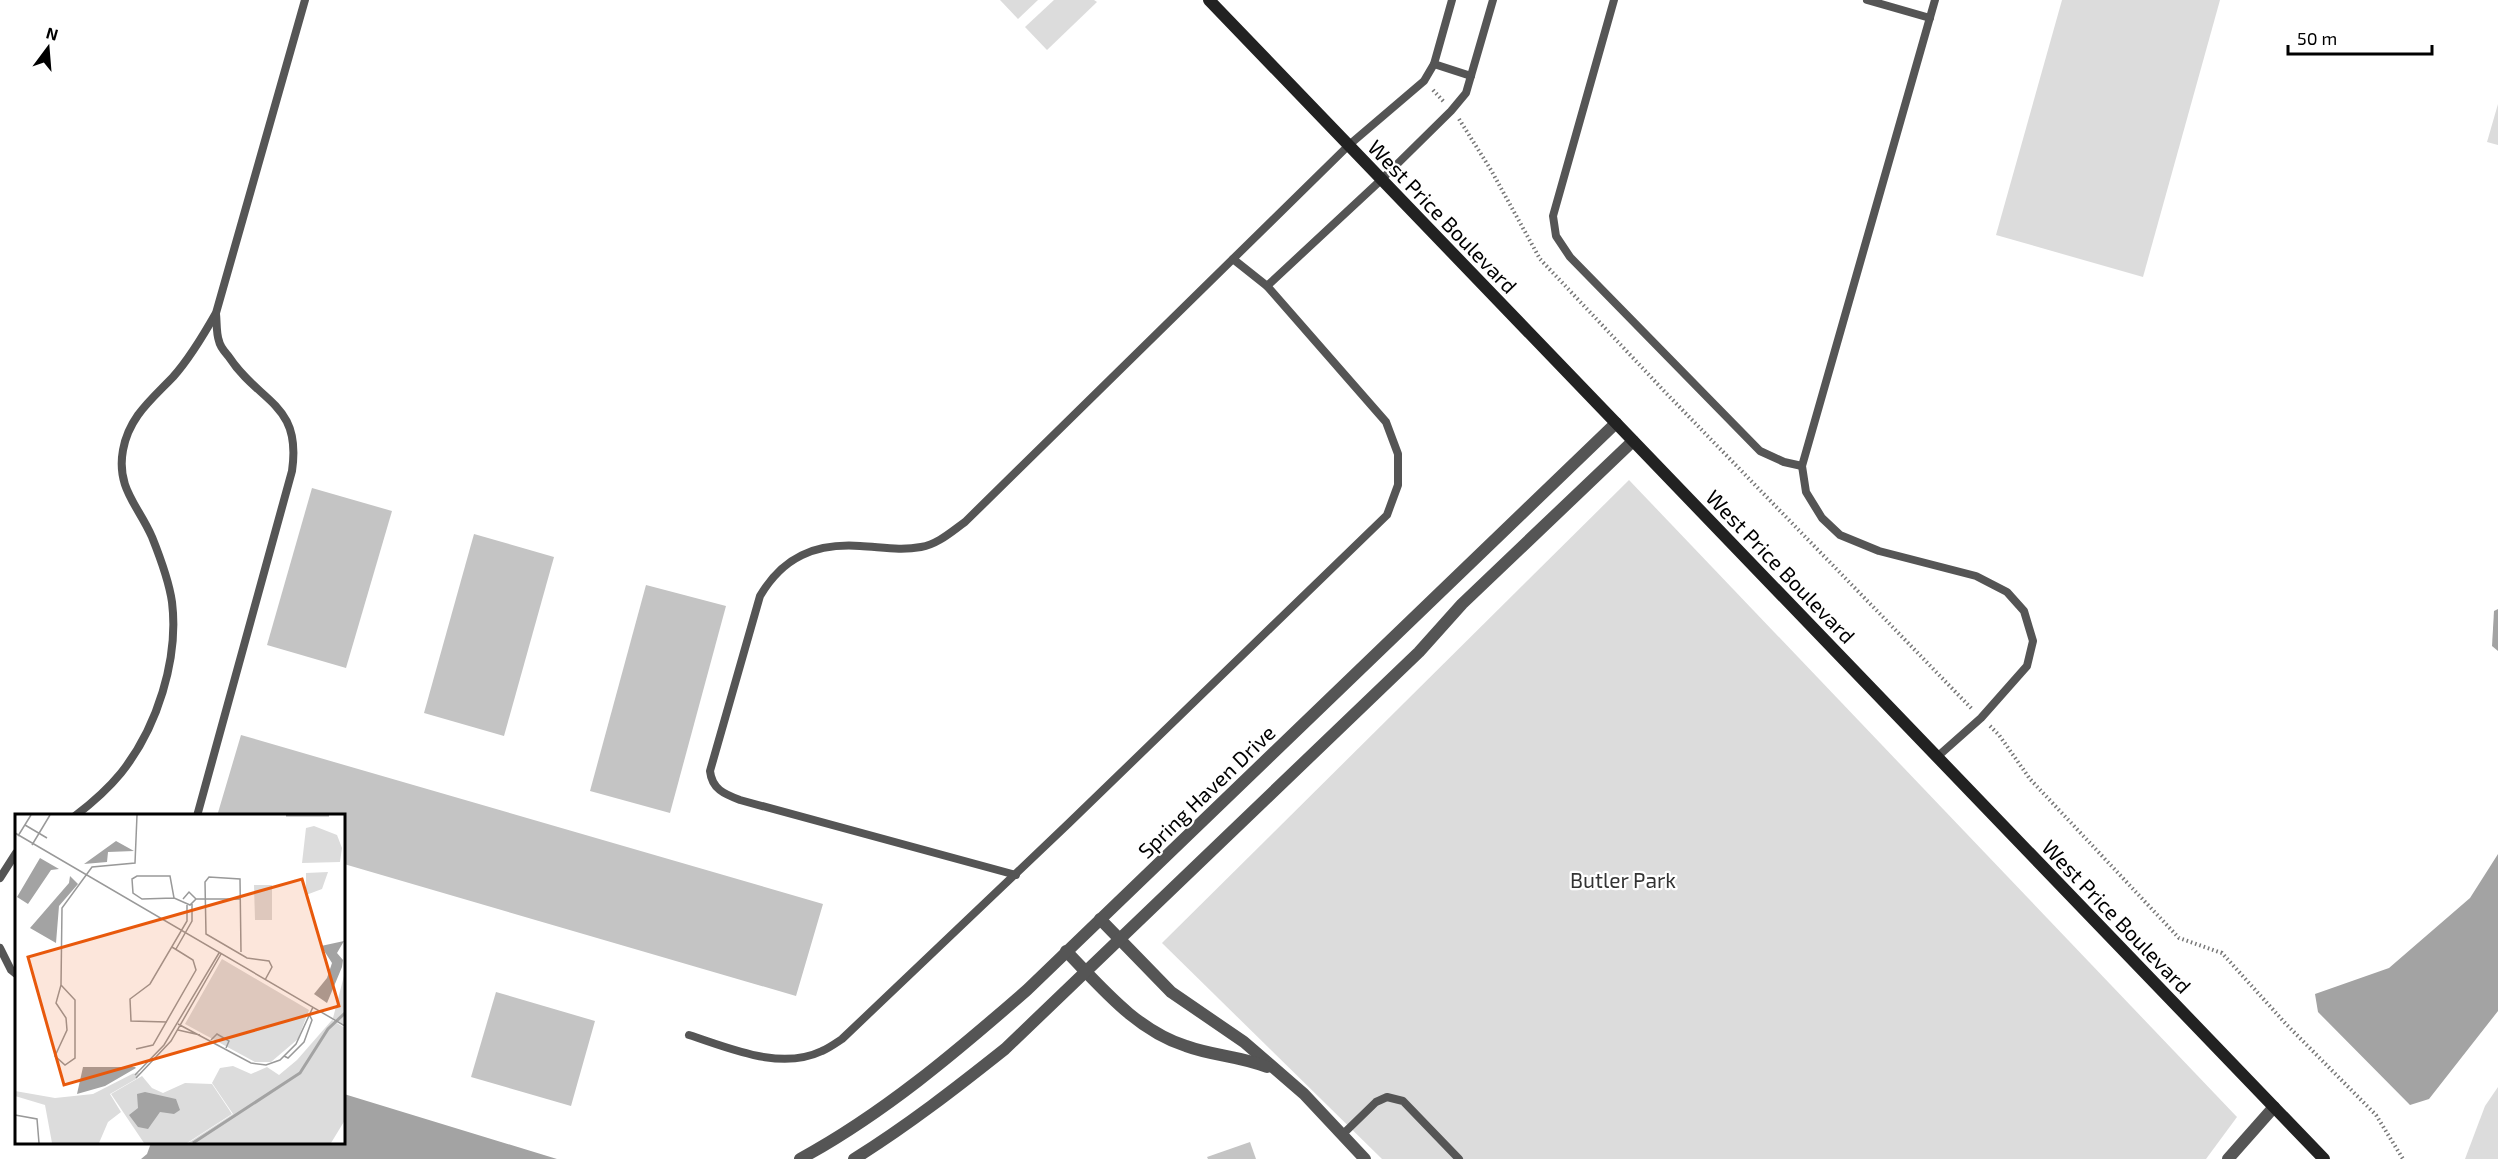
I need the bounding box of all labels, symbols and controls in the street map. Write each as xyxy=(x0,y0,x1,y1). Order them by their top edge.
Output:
north arrow xyxy=(18,18,78,78)
scale bar xyxy=(2288,18,2432,56)
text: N xyxy=(44,22,60,44)
text: 50 m xyxy=(2297,27,2337,49)
street label: West Price Boulevard xyxy=(1363,134,1523,298)
street label: West Price Boulevard xyxy=(1701,484,1861,648)
street label: Spring Haven Drive xyxy=(1132,719,1280,863)
inset map xyxy=(15,814,345,1144)
street label: West Price Boulevard xyxy=(2037,834,2197,998)
park label: Butler Park xyxy=(1570,867,1676,892)

